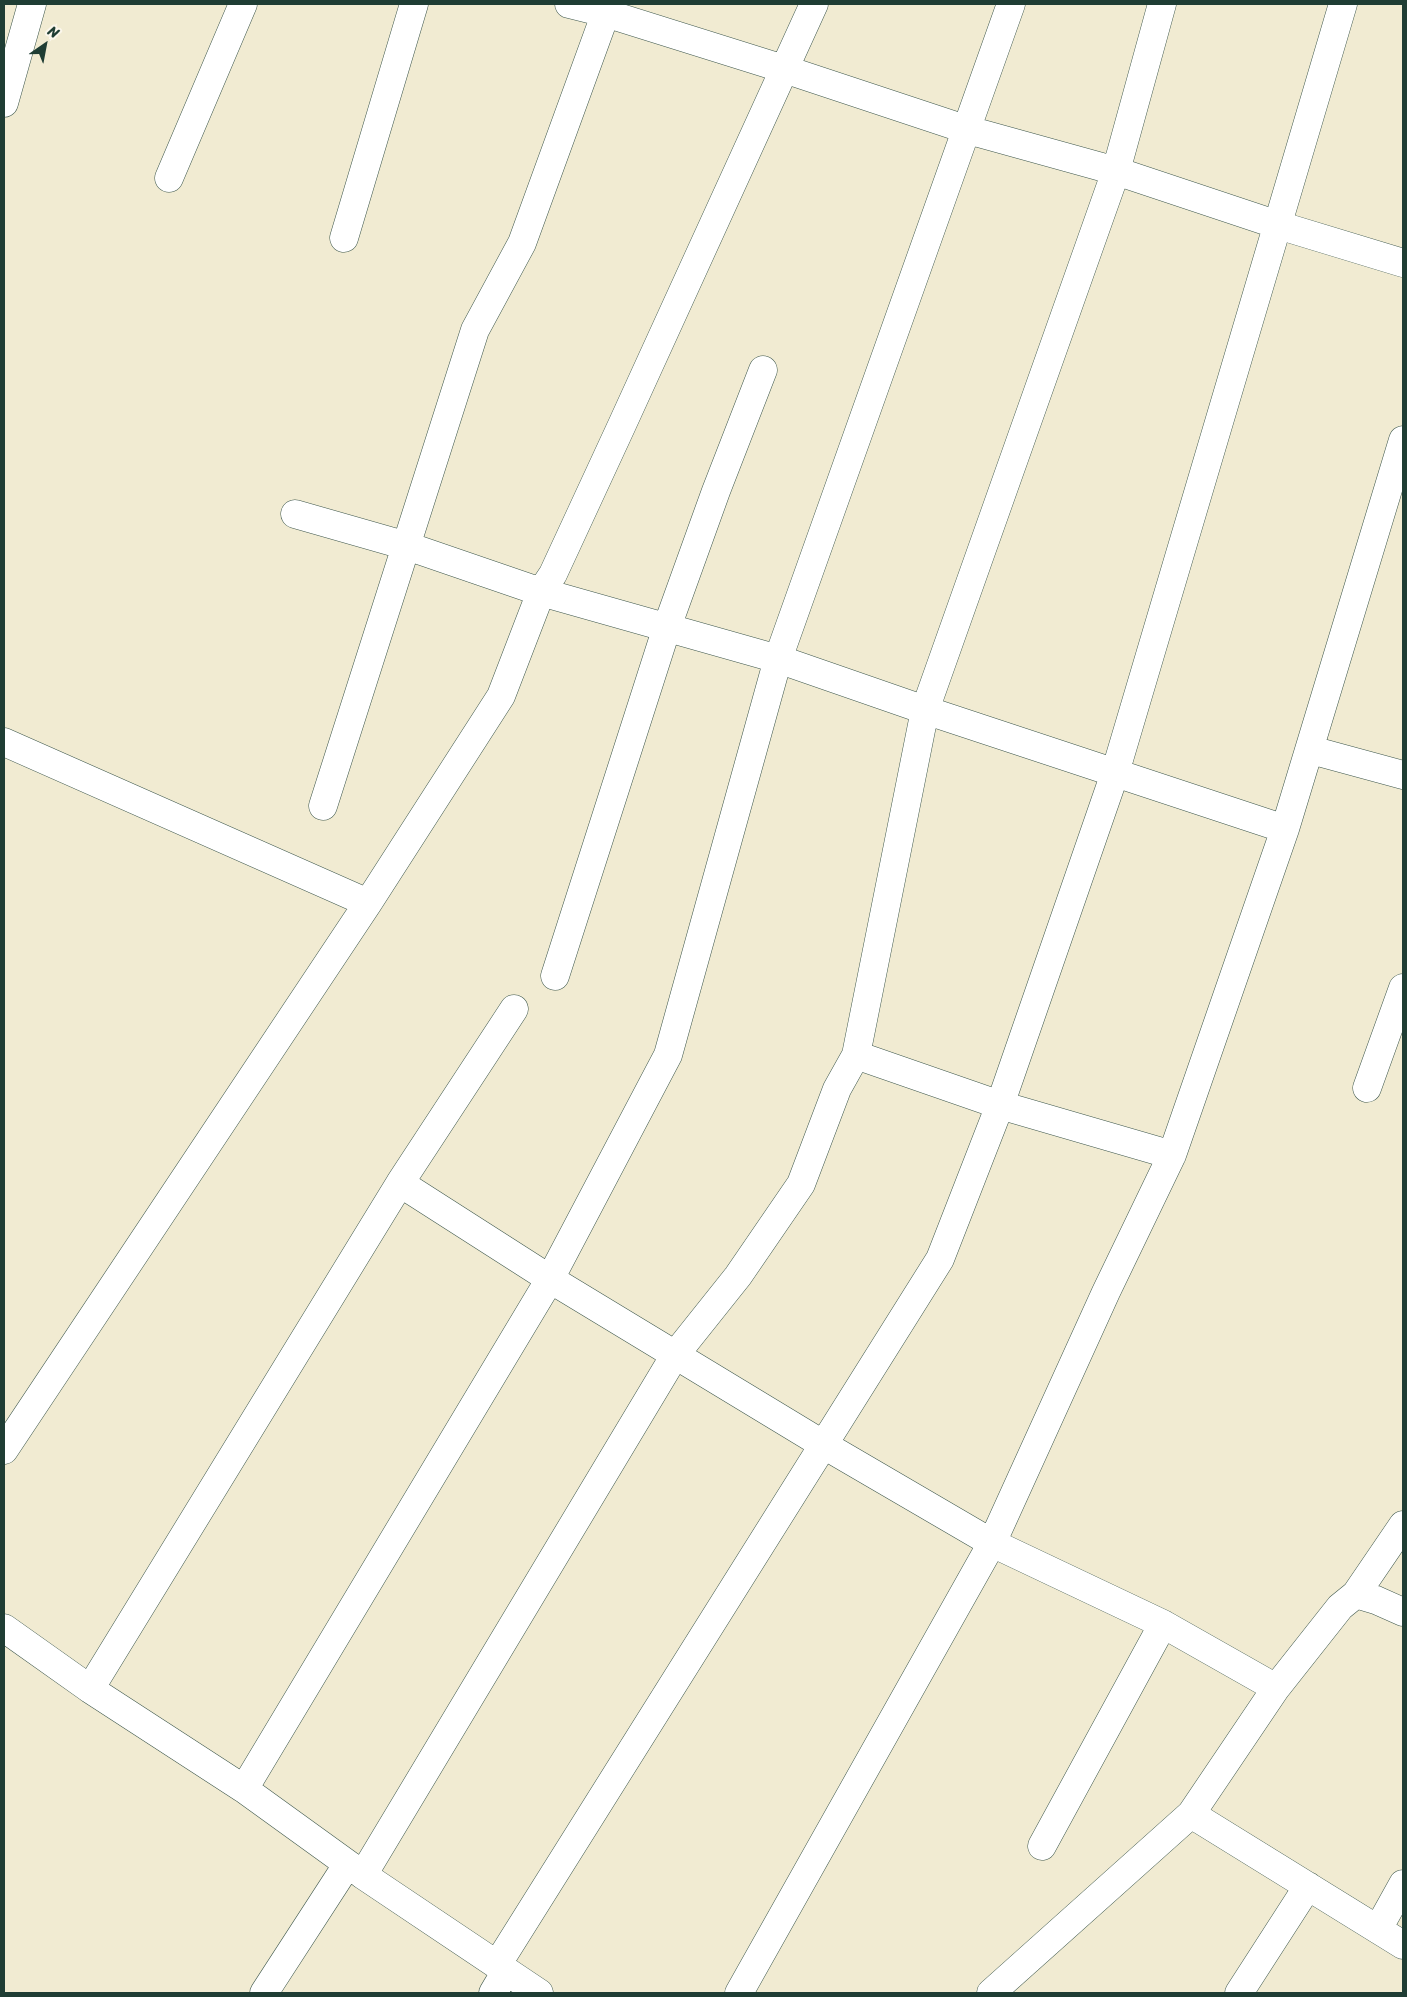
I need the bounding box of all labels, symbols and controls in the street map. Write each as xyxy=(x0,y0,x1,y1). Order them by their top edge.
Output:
text: N xyxy=(43,19,64,45)
north arrow xyxy=(20,20,70,70)

